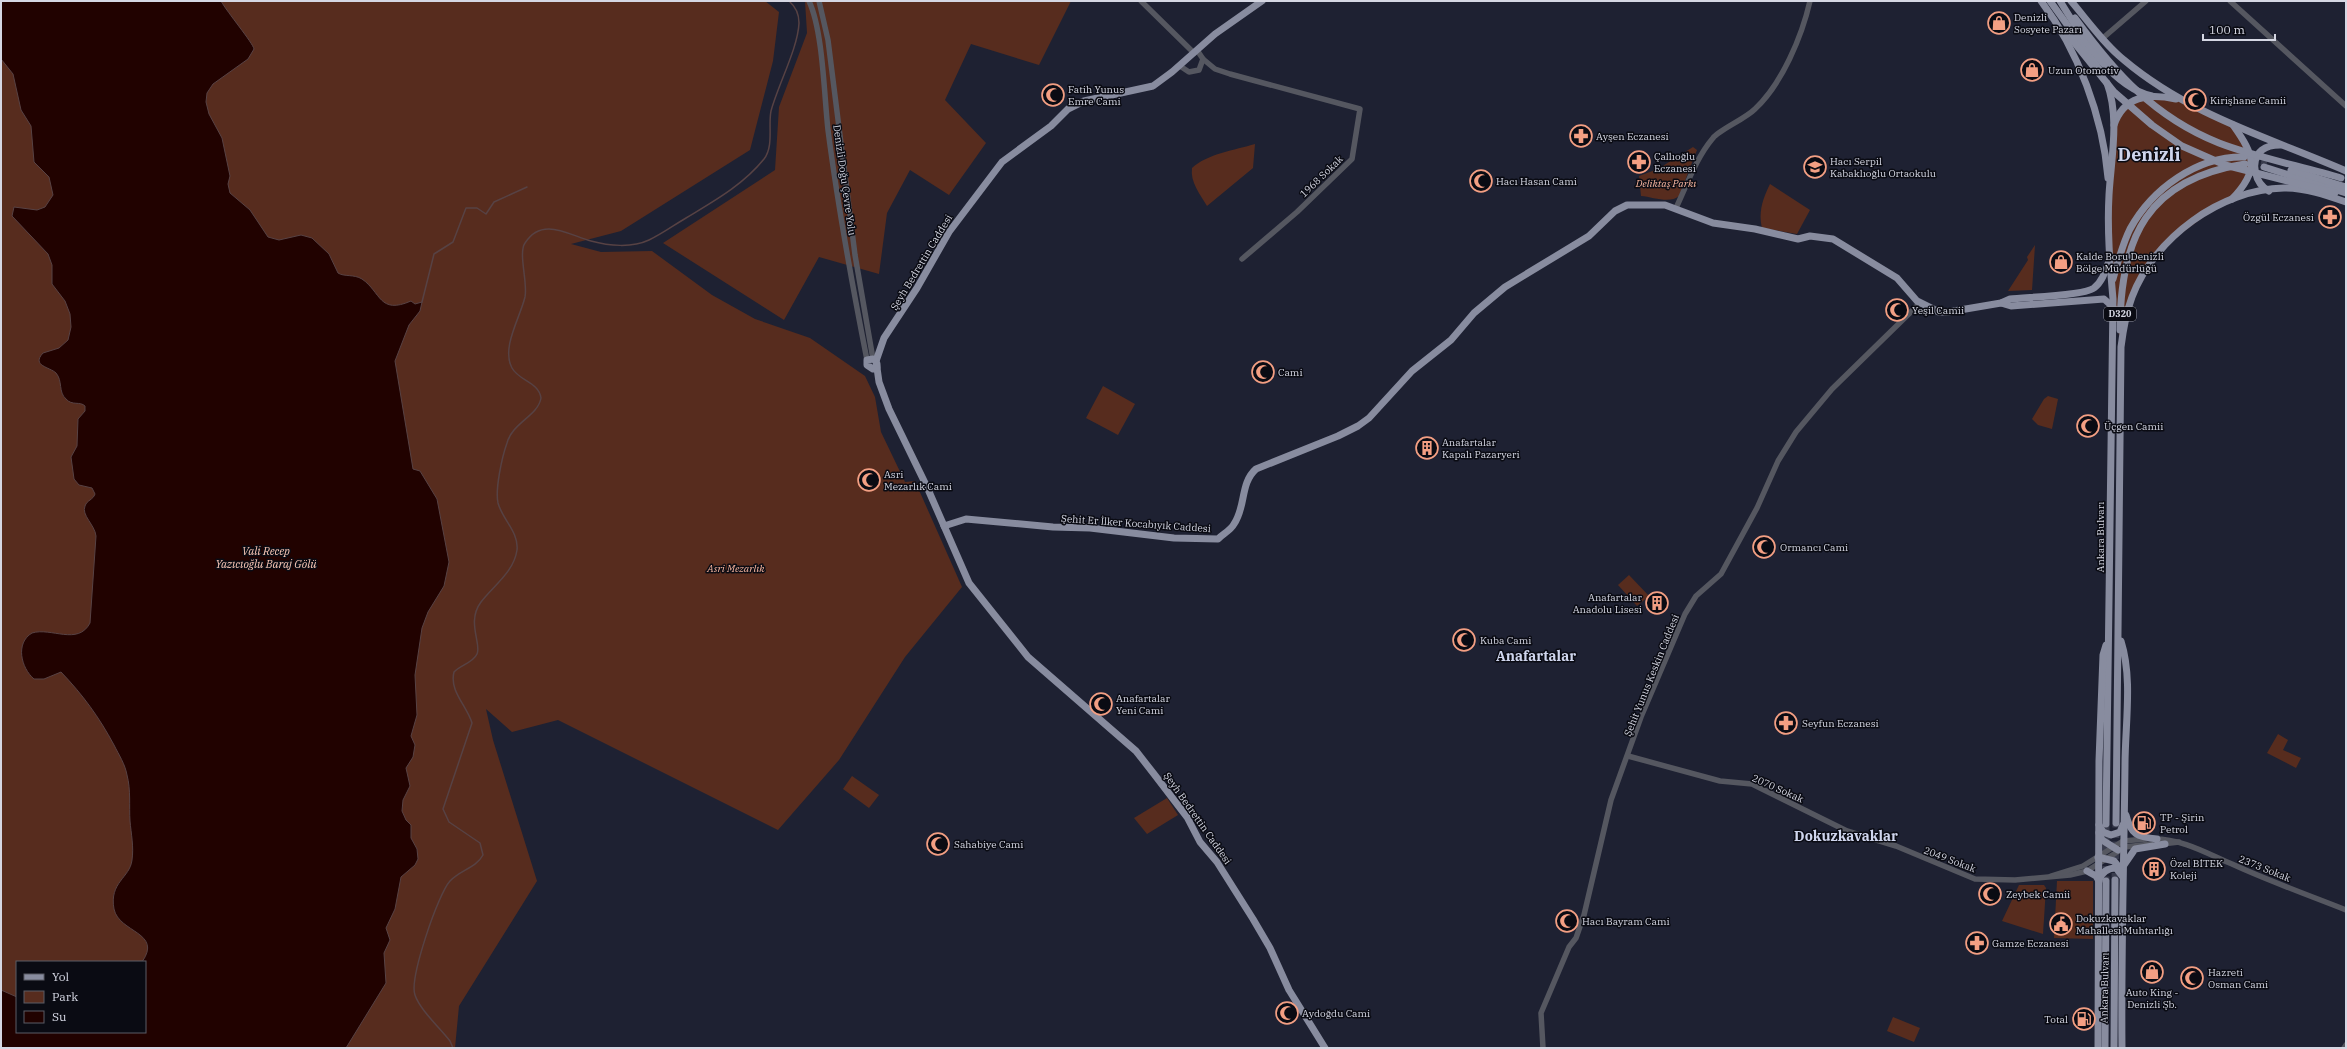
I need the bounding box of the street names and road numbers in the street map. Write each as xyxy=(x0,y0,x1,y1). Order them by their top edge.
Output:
street label: Denizli Doğu Çevre Yolu xyxy=(830,124,859,236)
street label: 1968 Sokak xyxy=(1297,152,1346,200)
street label: Şeyh Bedrettin Caddesi xyxy=(888,212,955,312)
road number: D320 xyxy=(2104,307,2136,321)
street label: Ankara Bulvarı xyxy=(2094,502,2107,572)
street label: Şehit Er İlker Kocabıyık Caddesi xyxy=(1061,512,1211,535)
street label: Şehit Yunus Keskin Caddesi xyxy=(1621,612,1682,738)
street label: Şeyh Bedrettin Caddesi xyxy=(1161,770,1234,867)
street label: 2070 Sokak xyxy=(1750,771,1806,806)
street label: 2049 Sokak xyxy=(1922,844,1978,875)
street label: 2373 Sokak xyxy=(2237,852,2293,885)
street label: Ankara Bulvarı xyxy=(2097,952,2112,1024)

